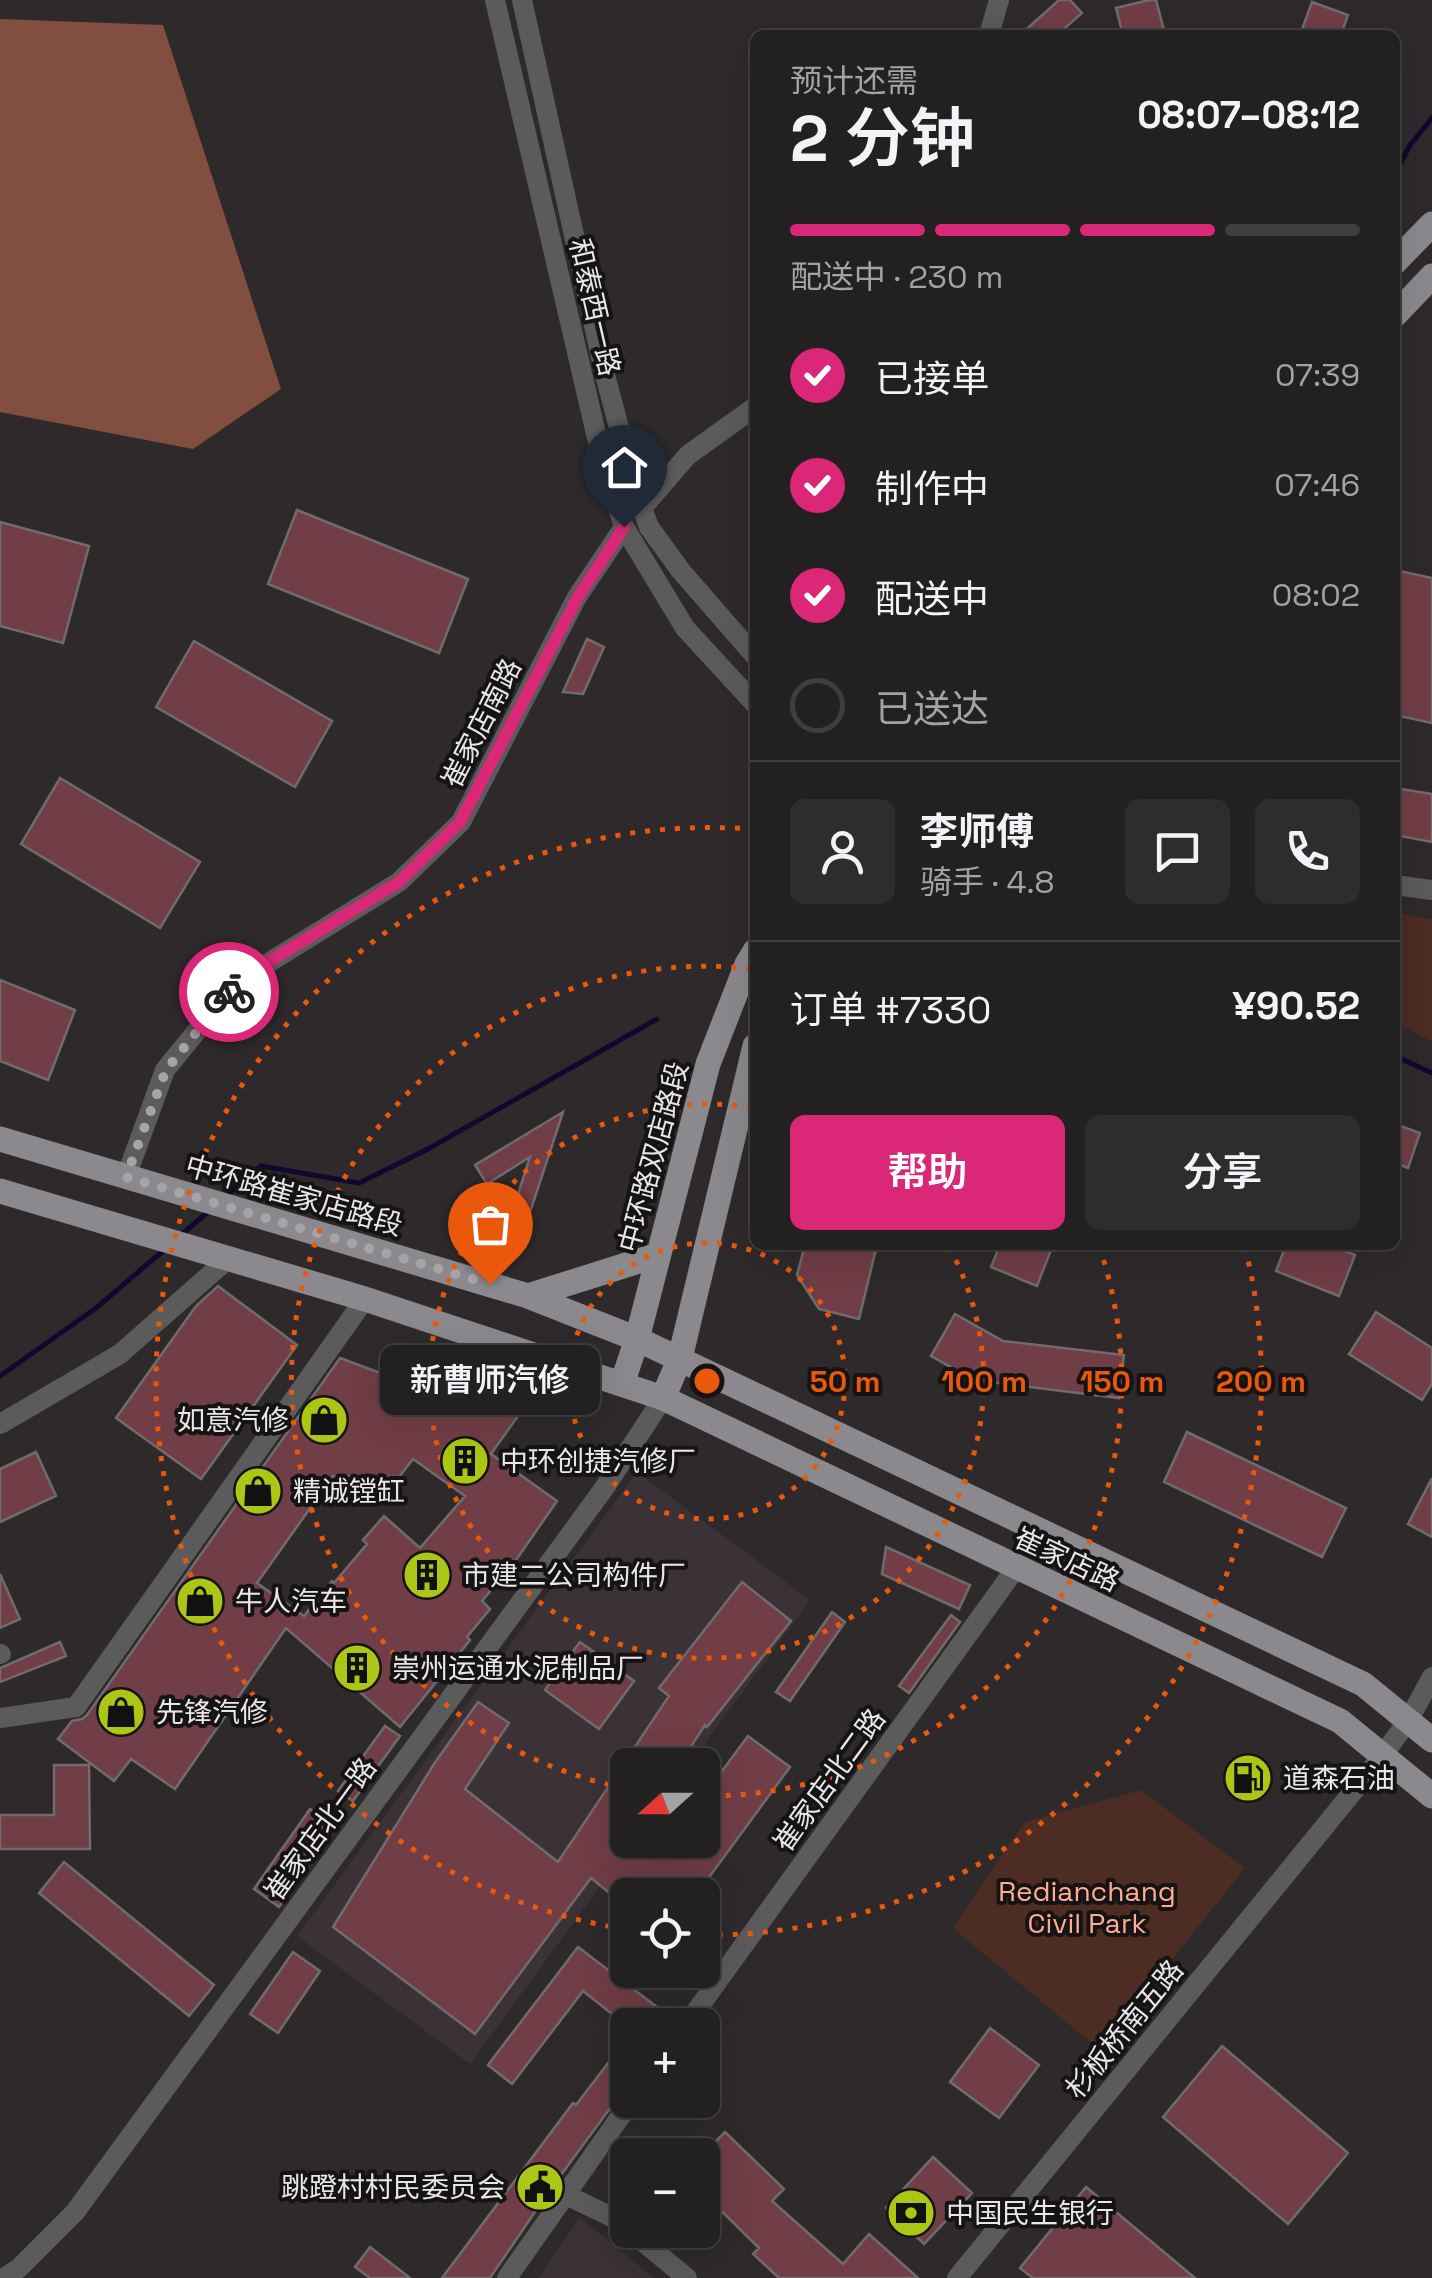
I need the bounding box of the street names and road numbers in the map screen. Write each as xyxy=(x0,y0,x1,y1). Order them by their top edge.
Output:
street label: 和泰西一路 xyxy=(562,235,628,379)
street label: 崔家店南路 xyxy=(433,652,529,794)
street label: 中环路双店路段 xyxy=(610,1058,696,1256)
street label: 中环路崔家店路段 xyxy=(181,1147,407,1243)
street label: 崔家店路 xyxy=(1009,1519,1125,1599)
street label: 崔家店北二路 xyxy=(765,1701,893,1859)
street label: 崔家店北一路 xyxy=(256,1750,384,1908)
street label: 杉板桥南五路 xyxy=(1057,1952,1191,2106)

